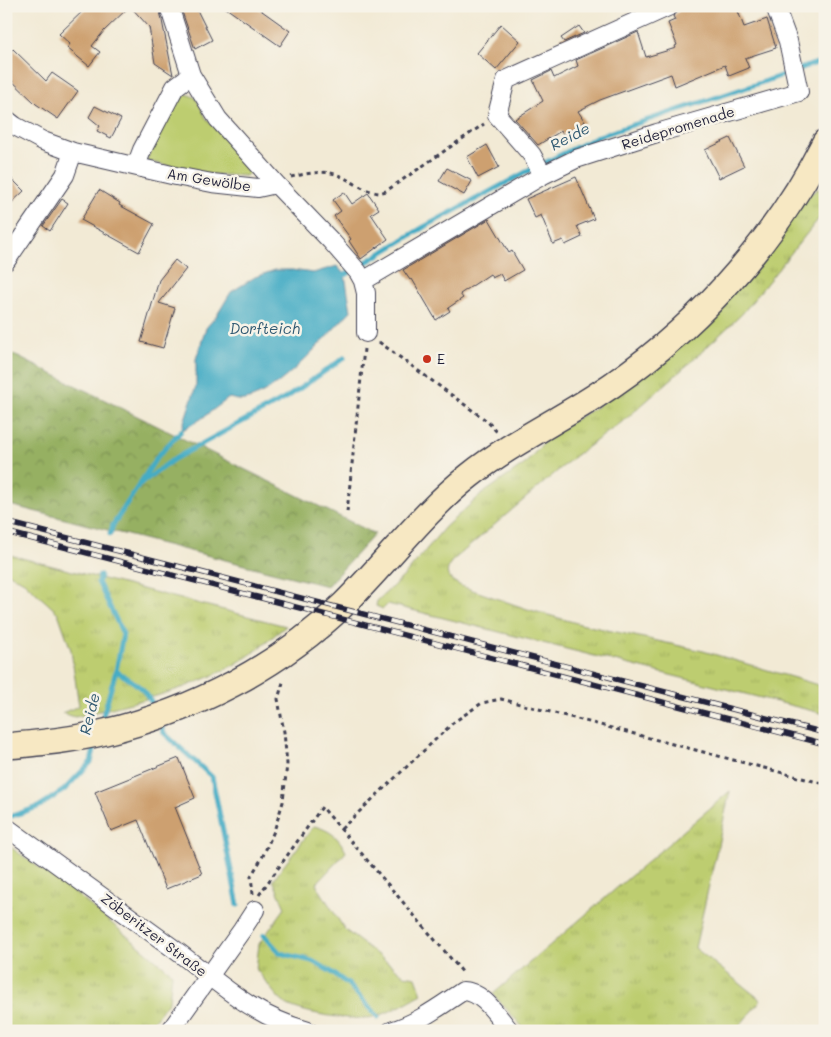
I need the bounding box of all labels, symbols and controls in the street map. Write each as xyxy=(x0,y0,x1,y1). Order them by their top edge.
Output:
street label: Reidepromenade xyxy=(619,101,737,154)
water label: Reide xyxy=(546,118,593,155)
street label: Am Gewölbe xyxy=(166,164,252,196)
water label: Dorfteich xyxy=(230,318,300,338)
place label: E xyxy=(437,349,445,368)
marker: E xyxy=(421,353,433,365)
water label: Reide xyxy=(74,691,104,737)
street label: Zöberitzer Straße xyxy=(97,888,211,981)

